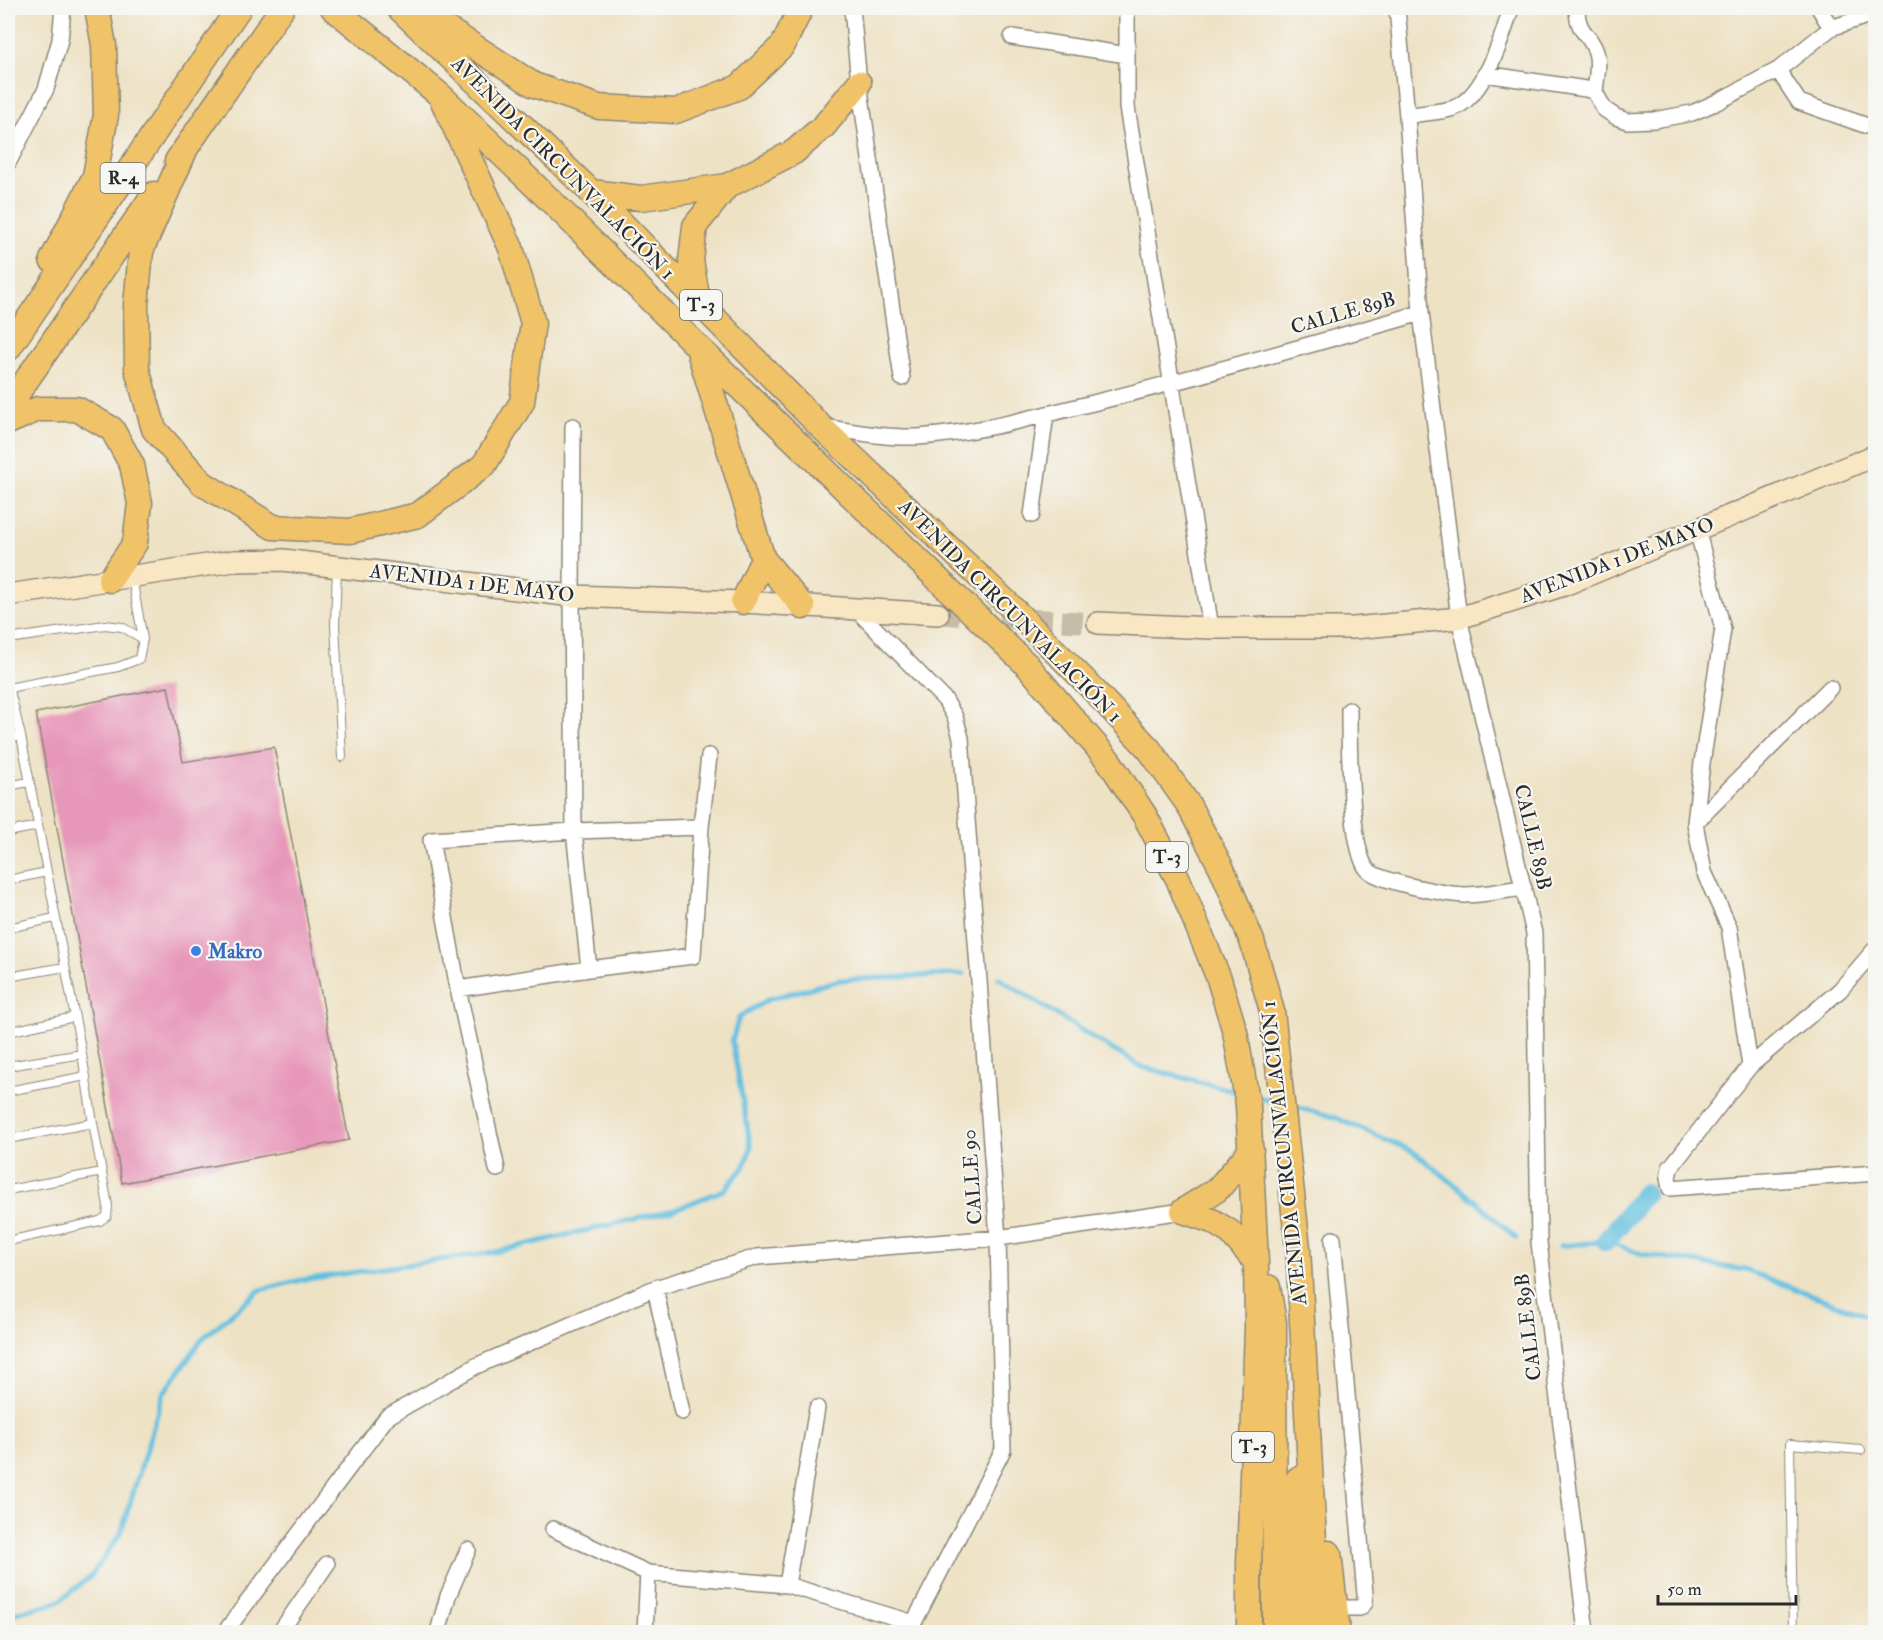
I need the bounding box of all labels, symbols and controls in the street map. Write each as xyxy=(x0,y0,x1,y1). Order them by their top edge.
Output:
street label: AVENIDA CIRCUNVALACIÓN 1 xyxy=(445,50,681,285)
road number: R-4 xyxy=(100,163,146,193)
street label: CALLE 89B xyxy=(1288,286,1398,340)
road number: T-3 xyxy=(680,290,722,320)
street label: AVENIDA CIRCUNVALACIÓN 1 xyxy=(892,493,1128,728)
street label: AVENIDA 1 DE MAYO xyxy=(1516,511,1718,609)
street label: AVENIDA 1 DE MAYO xyxy=(367,558,576,608)
street label: CALLE 89B xyxy=(1509,782,1557,892)
road number: T-3 xyxy=(1146,842,1188,872)
place label: Makro xyxy=(207,939,262,964)
marker: Makro xyxy=(189,944,203,958)
street label: AVENIDA CIRCUNVALACIÓN 1 xyxy=(1255,1000,1313,1307)
street label: CALLE 90 xyxy=(956,1129,988,1225)
street label: CALLE 89B xyxy=(1509,1272,1547,1382)
road number: T-3 xyxy=(1232,1432,1274,1462)
scale bar xyxy=(1658,1568,1796,1606)
text: 50 m xyxy=(1667,1578,1702,1601)

